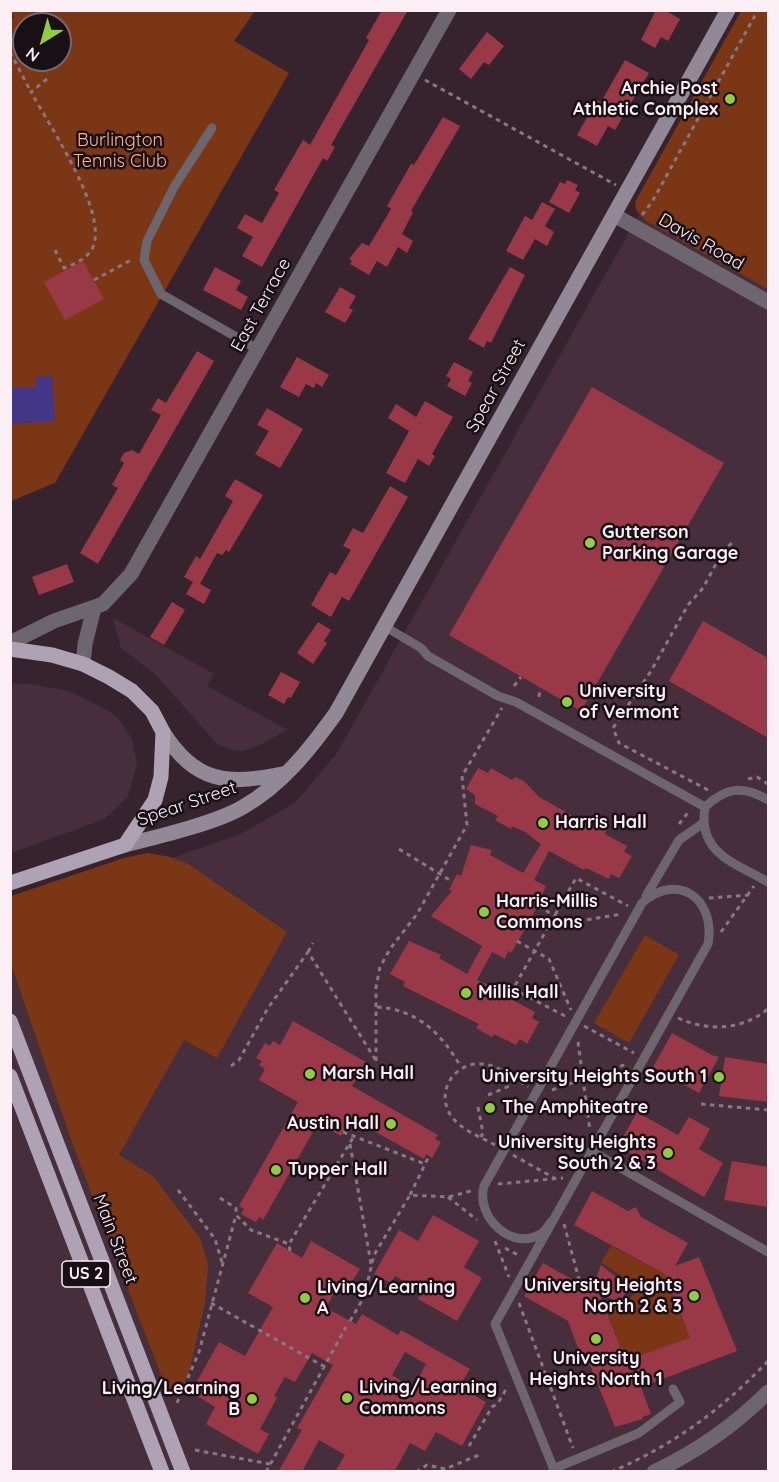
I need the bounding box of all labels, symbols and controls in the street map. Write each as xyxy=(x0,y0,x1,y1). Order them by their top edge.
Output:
north arrow xyxy=(12,12,72,72)
text: N xyxy=(22,43,43,66)
place label: Archie Post Athletic Complex xyxy=(573,78,718,121)
marker: Archie Post Athletic Complex xyxy=(723,92,737,106)
park label: Burlington Tennis Club xyxy=(73,130,167,172)
street label: Davis Road xyxy=(654,209,748,275)
street label: East Terrace xyxy=(226,254,296,356)
street label: Spear Street xyxy=(462,336,530,436)
place label: Gutterson Parking Garage xyxy=(602,522,738,564)
marker: Gutterson Parking Garage xyxy=(583,536,597,550)
place label: University of Vermont xyxy=(579,681,679,724)
marker: University of Vermont xyxy=(560,695,574,709)
street label: Spear Street xyxy=(135,777,239,831)
place label: Harris Hall xyxy=(555,812,647,834)
marker: Harris Hall xyxy=(536,816,550,830)
place label: Harris-Millis Commons xyxy=(496,891,598,934)
marker: Harris-Millis Commons xyxy=(477,905,491,919)
place label: Millis Hall xyxy=(478,982,559,1004)
marker: Millis Hall xyxy=(459,986,473,1000)
place label: Marsh Hall xyxy=(322,1063,414,1085)
place label: University Heights South 1 xyxy=(481,1066,707,1088)
marker: Marsh Hall xyxy=(303,1067,317,1081)
marker: University Heights South 1 xyxy=(712,1070,726,1084)
place label: The Amphiteatre xyxy=(502,1097,648,1119)
marker: The Amphiteatre xyxy=(483,1101,497,1115)
place label: Austin Hall xyxy=(287,1113,379,1135)
marker: Austin Hall xyxy=(384,1117,398,1131)
place label: University Heights South 2 & 3 xyxy=(498,1132,656,1174)
marker: University Heights South 2 & 3 xyxy=(661,1146,675,1160)
place label: Tupper Hall xyxy=(288,1159,388,1181)
marker: Tupper Hall xyxy=(269,1163,283,1177)
street label: Main Street xyxy=(88,1191,142,1287)
road number: US 2 xyxy=(62,1261,110,1287)
place label: University Heights North 2 & 3 xyxy=(524,1275,682,1318)
place label: Living/Learning A xyxy=(317,1277,455,1320)
marker: University Heights North 2 & 3 xyxy=(687,1289,701,1303)
marker: Living/Learning A xyxy=(298,1291,312,1305)
marker: University Heights North 1 xyxy=(589,1332,603,1346)
place label: University Heights North 1 xyxy=(529,1348,663,1390)
place label: Living/Learning Commons xyxy=(359,1377,497,1420)
place label: Living/Learning B xyxy=(102,1378,240,1420)
marker: Living/Learning Commons xyxy=(340,1391,354,1405)
marker: Living/Learning B xyxy=(245,1392,259,1406)

